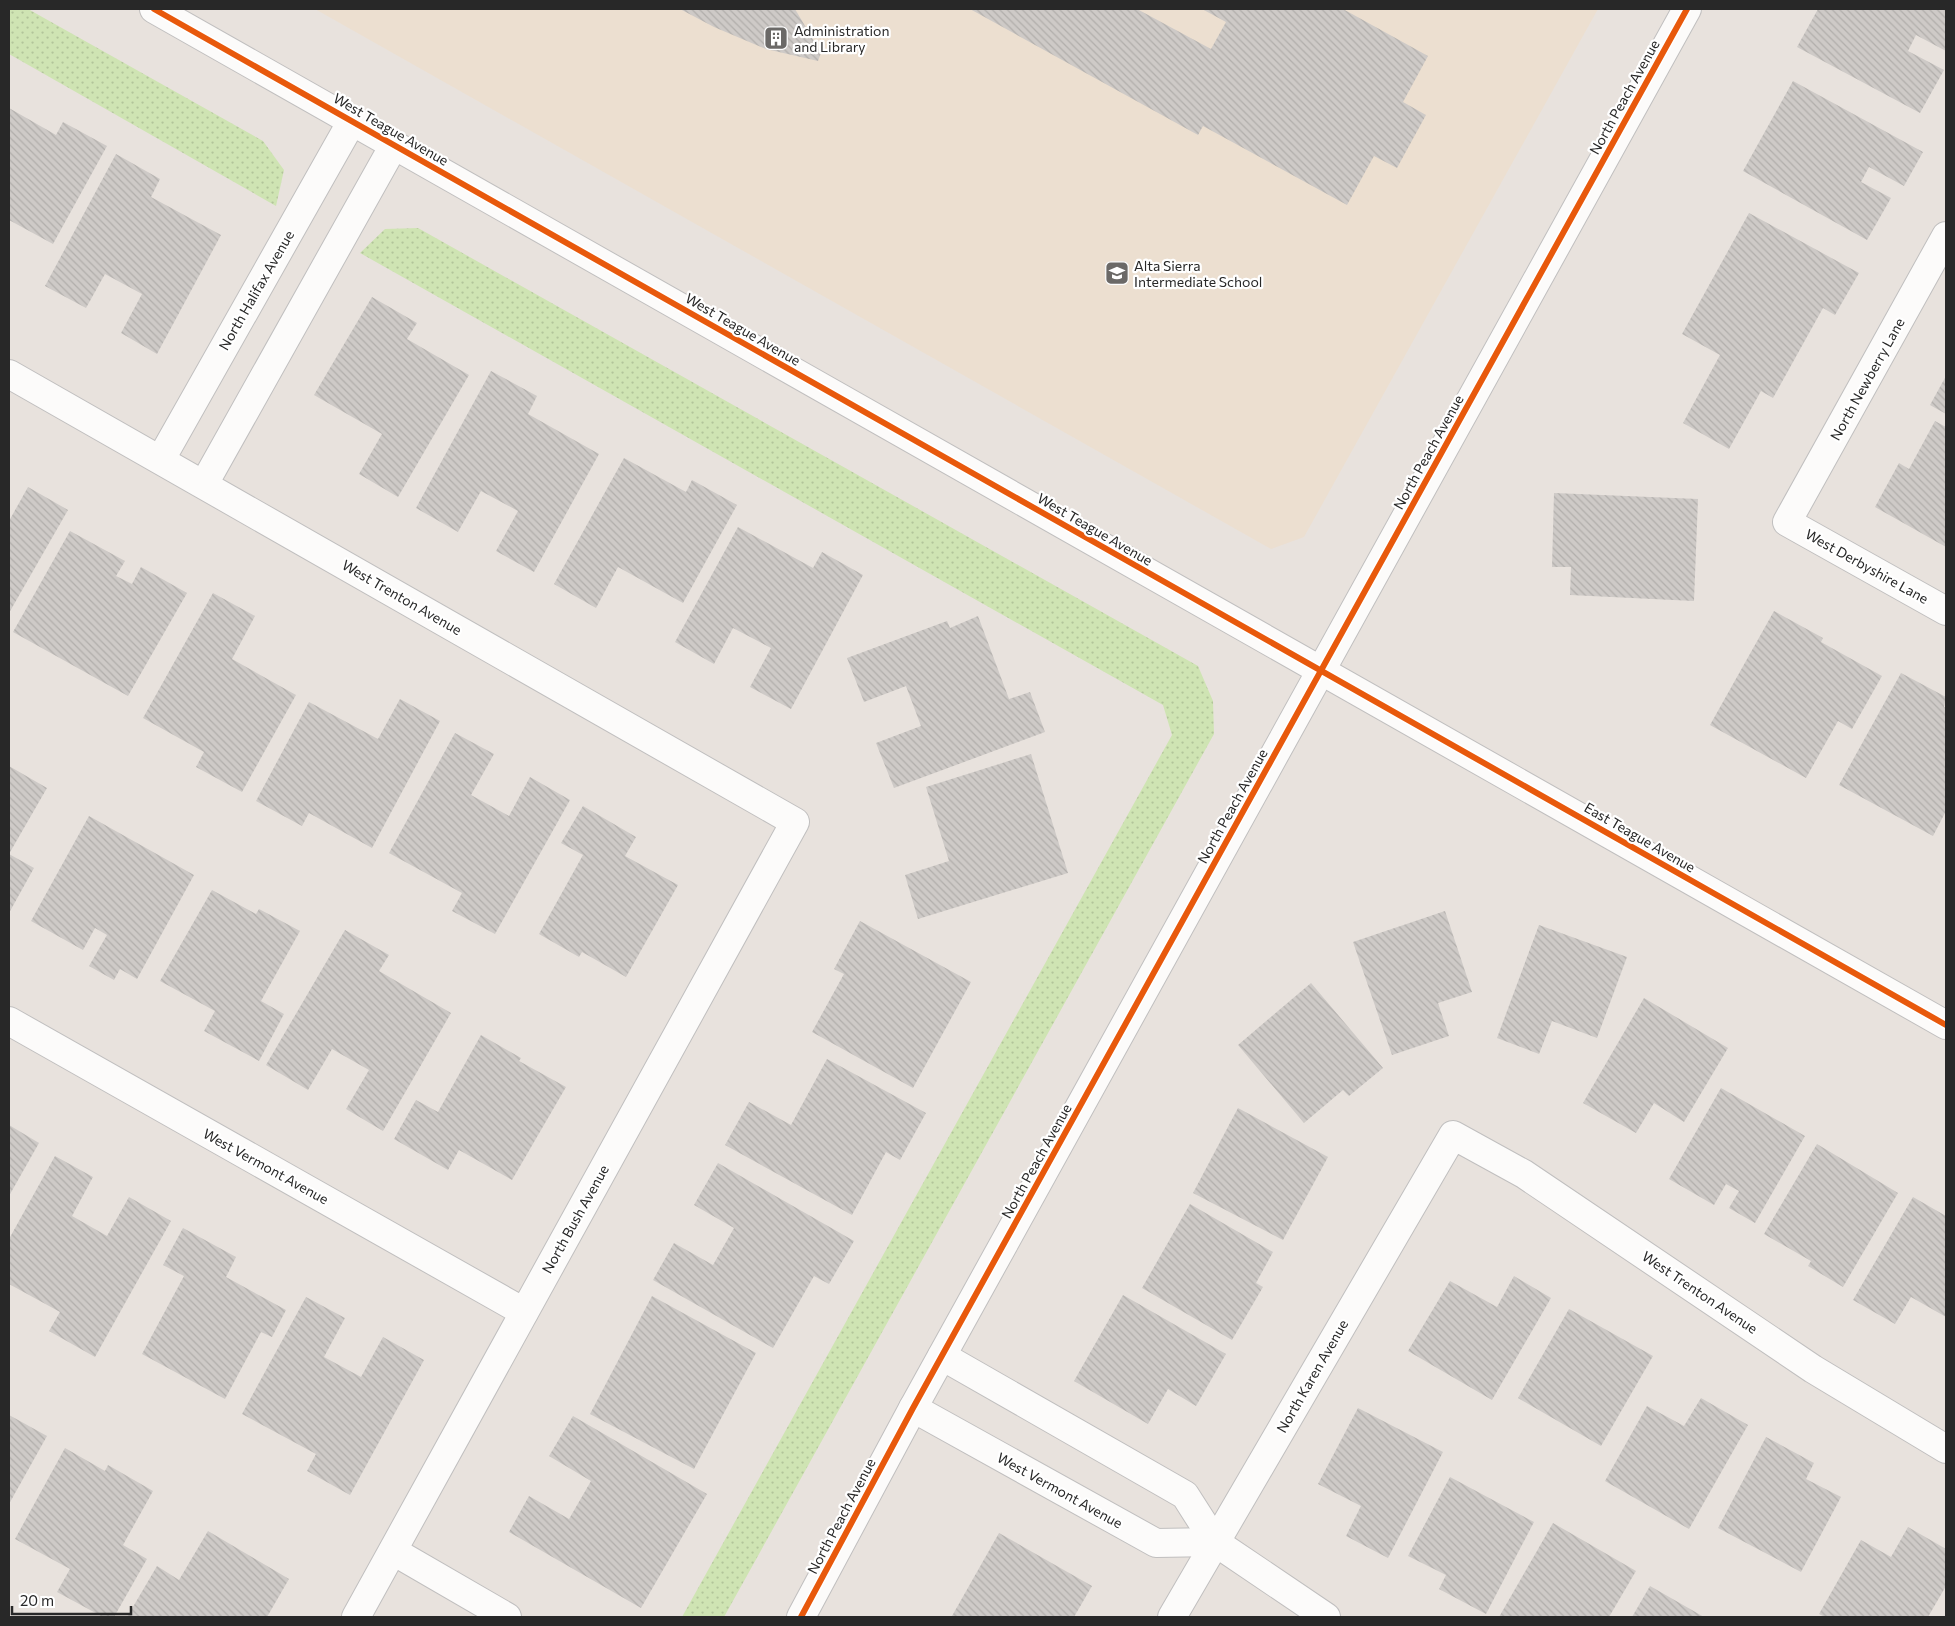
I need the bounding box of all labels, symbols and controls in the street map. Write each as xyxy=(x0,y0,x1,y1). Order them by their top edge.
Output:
place label: Administration and Library xyxy=(794,22,889,55)
building icon: Administration and Library xyxy=(763,25,789,51)
street label: North Peach Avenue xyxy=(1585,37,1663,157)
street label: West Teague Avenue xyxy=(330,89,452,169)
street label: North Halifax Avenue xyxy=(215,227,297,353)
place label: Alta Sierra Intermediate School xyxy=(1134,257,1262,290)
school or university icon: Alta Sierra Intermediate School xyxy=(1104,260,1130,286)
street label: West Teague Avenue xyxy=(682,289,804,369)
street label: North Newberry Lane xyxy=(1826,315,1908,443)
street label: North Peach Avenue xyxy=(1389,392,1467,512)
street label: West Teague Avenue xyxy=(1034,489,1156,569)
street label: West Derbyshire Lane xyxy=(1802,525,1932,607)
street label: West Trenton Avenue xyxy=(339,556,465,638)
street label: North Peach Avenue xyxy=(1193,746,1271,866)
street label: East Teague Avenue xyxy=(1582,798,1698,876)
street label: North Peach Avenue xyxy=(997,1101,1075,1221)
street label: West Vermont Avenue xyxy=(200,1124,332,1208)
street label: North Bush Avenue xyxy=(538,1162,612,1276)
street label: West Trenton Avenue xyxy=(1639,1247,1761,1337)
street label: North Karen Avenue xyxy=(1273,1316,1351,1436)
street label: West Vermont Avenue xyxy=(994,1448,1126,1532)
street label: North Peach Avenue xyxy=(803,1455,879,1577)
scale bar xyxy=(12,1584,131,1616)
text: 20 m xyxy=(20,1591,54,1609)

